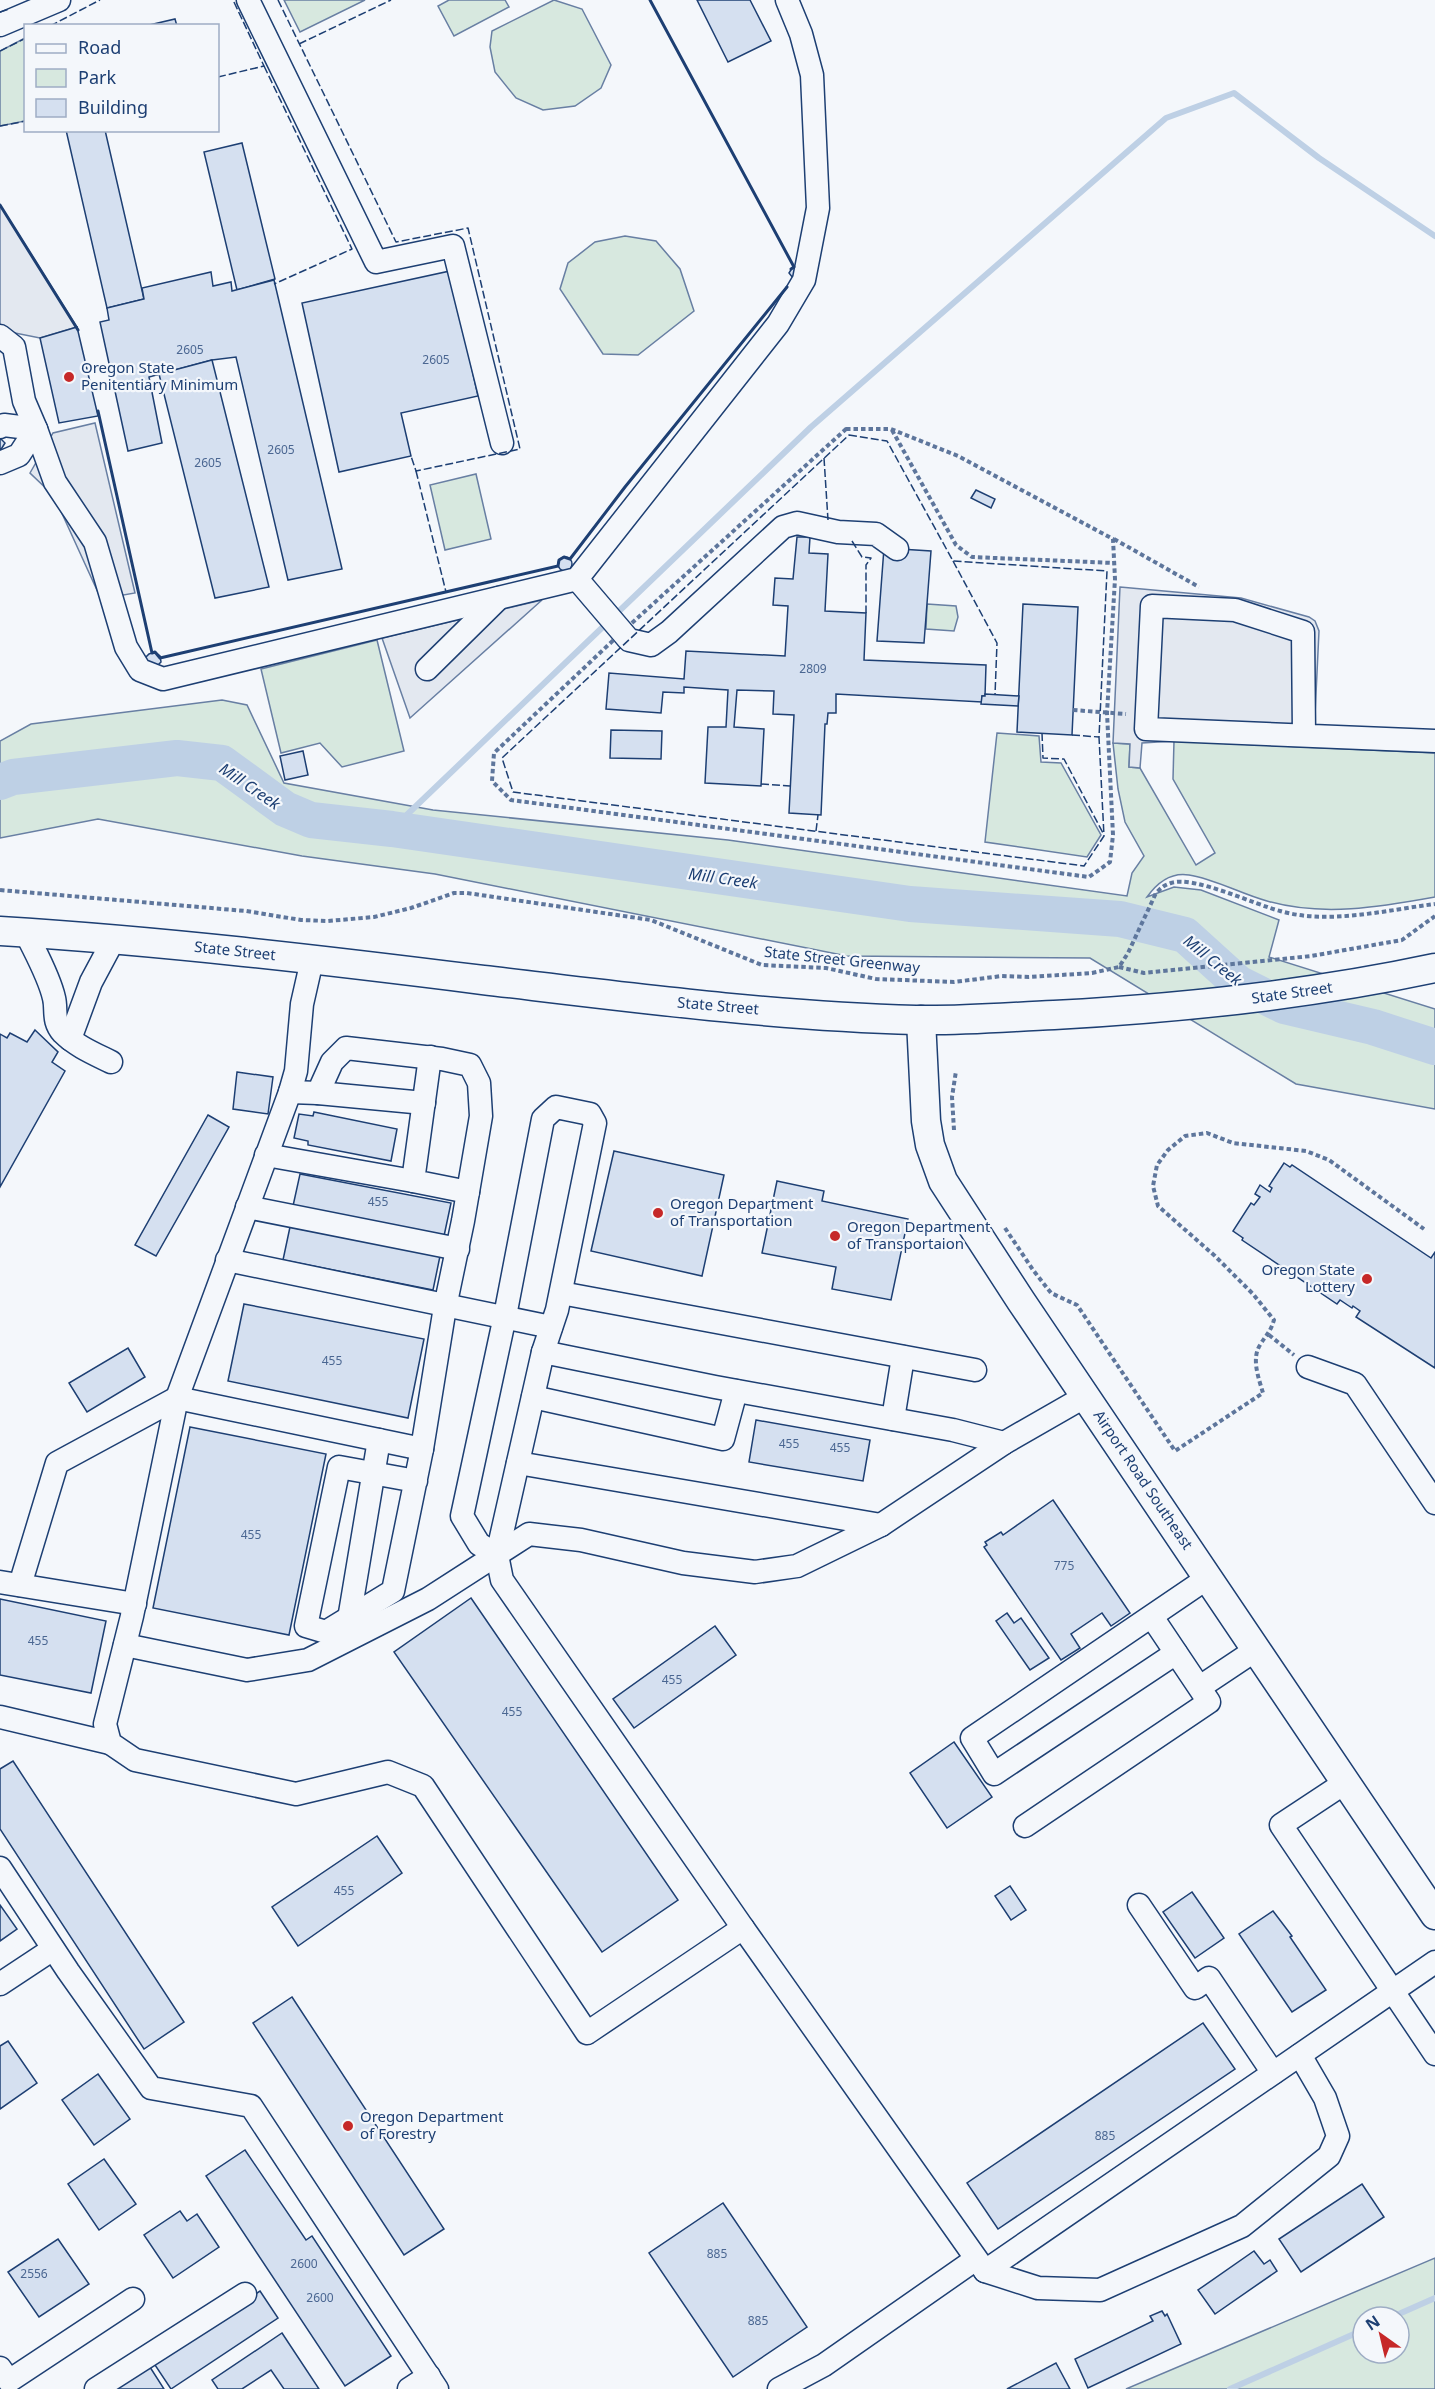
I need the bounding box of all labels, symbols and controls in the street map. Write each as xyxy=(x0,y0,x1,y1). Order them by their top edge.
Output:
legend xyxy=(24,24,219,132)
text: Road xyxy=(78,35,121,59)
text: Park xyxy=(78,65,116,89)
text: Building xyxy=(78,95,148,119)
house number: 2605 xyxy=(176,341,204,358)
house number: 2605 xyxy=(422,351,450,368)
place label: Oregon State Penitentiary Minimum xyxy=(81,357,238,394)
marker: Oregon State Penitentiary Minimum xyxy=(62,370,76,384)
house number: 2605 xyxy=(267,441,295,458)
house number: 2605 xyxy=(194,454,222,471)
house number: 2809 xyxy=(799,660,827,677)
water label: Mill Creek xyxy=(215,757,286,815)
water label: Mill Creek xyxy=(687,862,760,894)
water label: Mill Creek xyxy=(1179,930,1248,991)
street label: State Street xyxy=(193,936,277,964)
street label: State Street Greenway xyxy=(763,941,921,977)
street label: State Street xyxy=(1250,976,1334,1008)
street label: State Street xyxy=(677,991,760,1019)
house number: 455 xyxy=(368,1193,388,1210)
place label: Oregon Department of Transportation xyxy=(670,1193,814,1230)
marker: Oregon Department of Transportation xyxy=(651,1206,665,1220)
place label: Oregon Department of Transportaion xyxy=(847,1216,991,1253)
marker: Oregon Department of Transportaion xyxy=(828,1229,842,1243)
place label: Oregon State Lottery xyxy=(1262,1259,1355,1296)
marker: Oregon State Lottery xyxy=(1360,1272,1374,1286)
house number: 455 xyxy=(322,1352,342,1369)
street label: Airport Road Southeast xyxy=(1090,1406,1198,1554)
house number: 455 xyxy=(779,1435,799,1452)
house number: 455 xyxy=(830,1439,850,1456)
house number: 455 xyxy=(241,1526,261,1543)
house number: 775 xyxy=(1054,1557,1074,1574)
house number: 455 xyxy=(28,1632,48,1649)
house number: 455 xyxy=(662,1671,682,1688)
house number: 455 xyxy=(502,1703,522,1720)
house number: 455 xyxy=(334,1882,354,1899)
place label: Oregon Department of Forestry xyxy=(360,2106,504,2143)
marker: Oregon Department of Forestry xyxy=(341,2119,355,2133)
house number: 885 xyxy=(1095,2127,1115,2144)
house number: 885 xyxy=(707,2245,727,2262)
house number: 2600 xyxy=(290,2255,318,2272)
house number: 2556 xyxy=(20,2265,48,2282)
house number: 2600 xyxy=(306,2289,334,2306)
north arrow xyxy=(1351,2305,1411,2365)
text: N xyxy=(1361,2310,1384,2335)
house number: 885 xyxy=(748,2312,768,2329)

